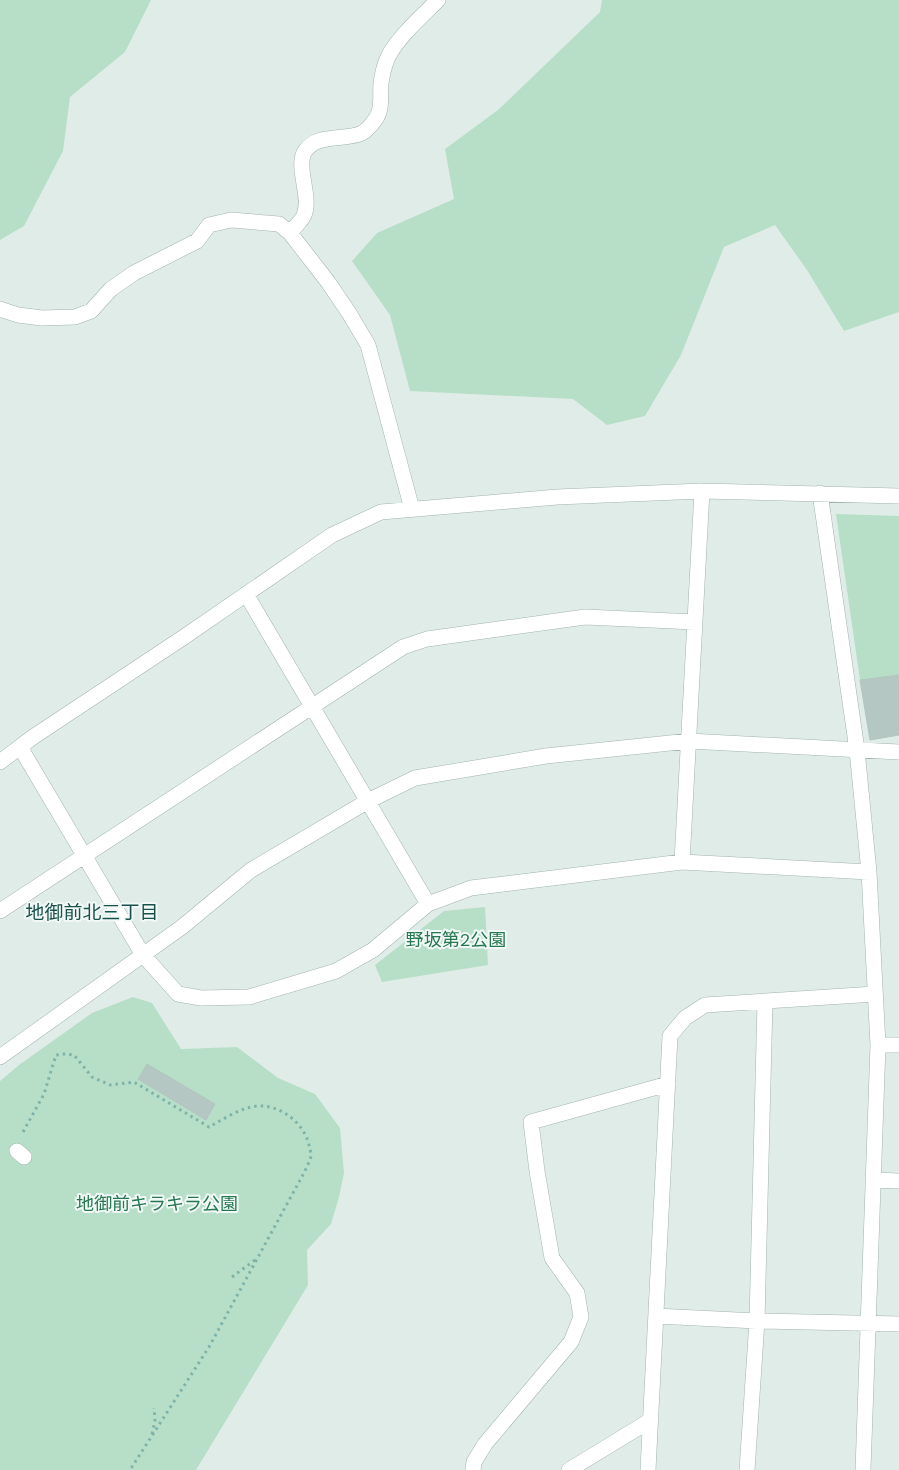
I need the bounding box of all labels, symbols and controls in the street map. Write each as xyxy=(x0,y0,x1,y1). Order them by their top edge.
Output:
district label: 地御前北三丁目 xyxy=(25,900,159,925)
park label: 野坂第2公園 xyxy=(406,928,506,952)
park label: 地御前キラキラ公園 xyxy=(76,1192,238,1216)

